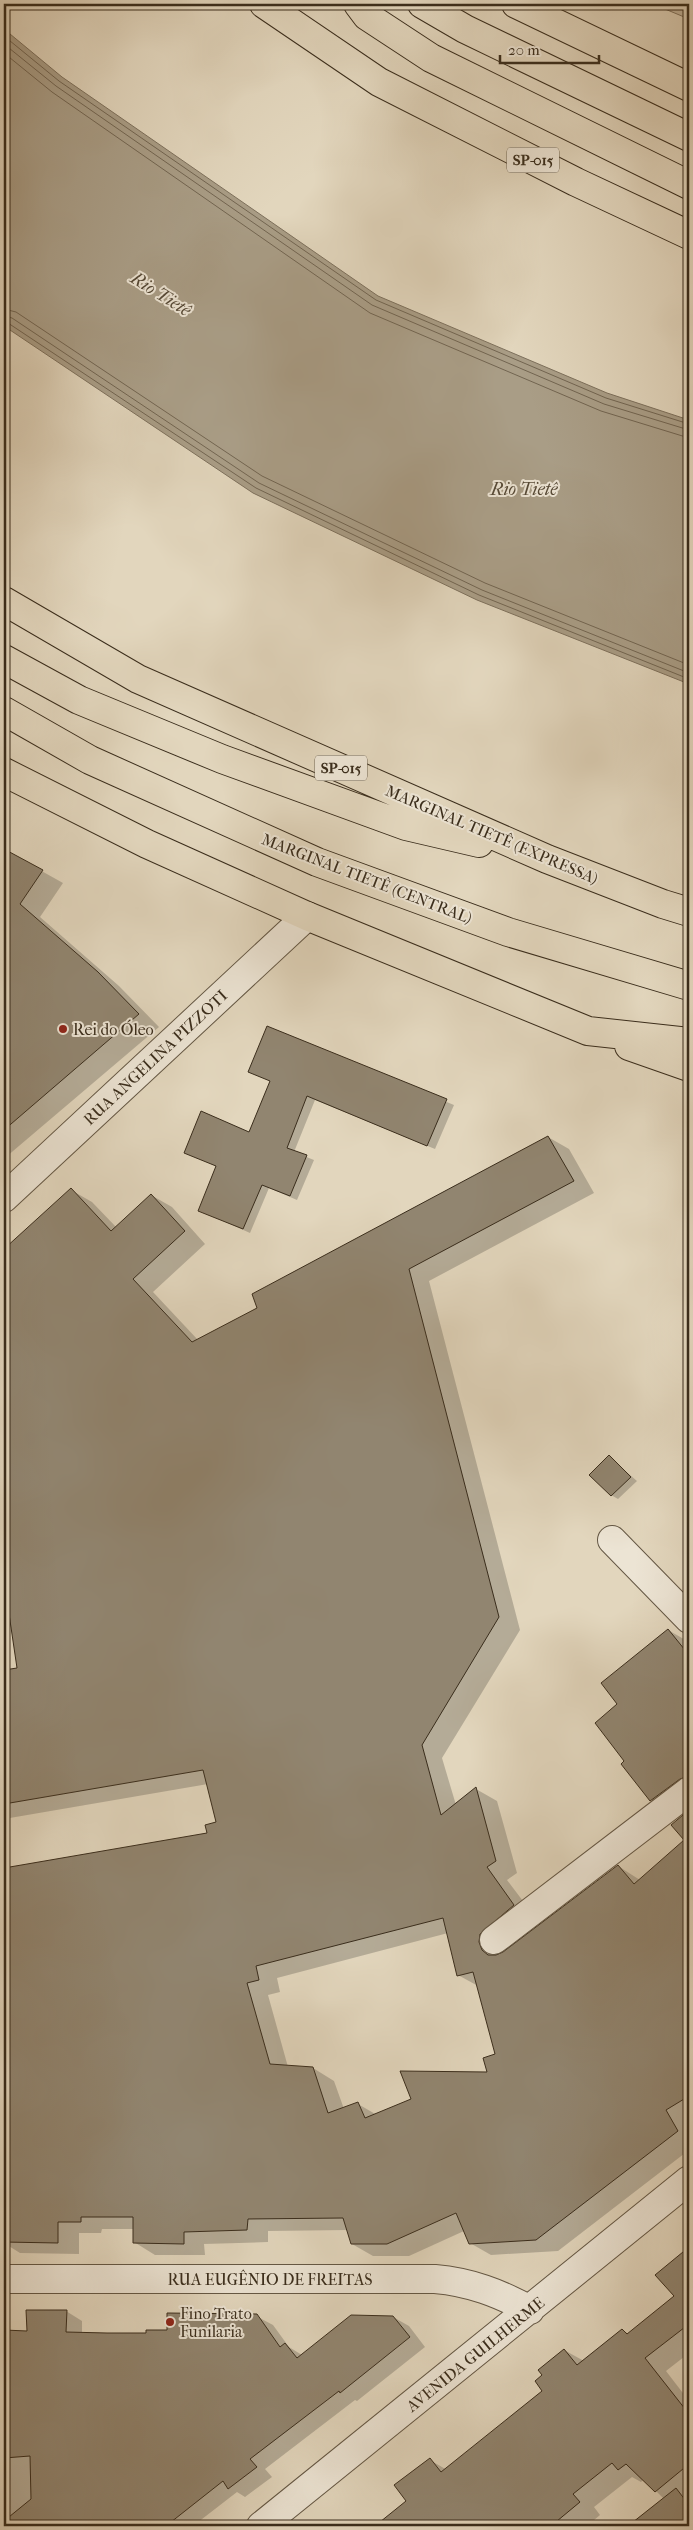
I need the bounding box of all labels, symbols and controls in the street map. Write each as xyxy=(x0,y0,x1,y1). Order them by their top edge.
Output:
scale bar xyxy=(500,32,599,64)
text: 20 m xyxy=(508,41,540,59)
road number: SP-015 xyxy=(507,148,559,172)
water label: Rio Tietê xyxy=(126,267,195,321)
water label: Rio Tietê xyxy=(490,479,558,500)
road number: SP-015 xyxy=(315,756,367,780)
street label: MARGINAL TIETÊ (EXPRESSA) xyxy=(383,780,601,888)
street label: MARGINAL TIETÊ (CENTRAL) xyxy=(259,829,475,927)
street label: RUA ANGELINA PIZZOTI xyxy=(80,986,231,1129)
place label: Rei do Óleo xyxy=(73,1019,154,1039)
marker: Rei do Óleo xyxy=(57,1023,69,1035)
street label: RUA EUGÊNIO DE FREITAS xyxy=(167,2269,373,2289)
street label: AVENIDA GUILHERME xyxy=(402,2293,548,2416)
place label: Fino Trato Funilaria xyxy=(180,2304,252,2341)
marker: Fino Trato Funilaria xyxy=(164,2316,176,2328)

